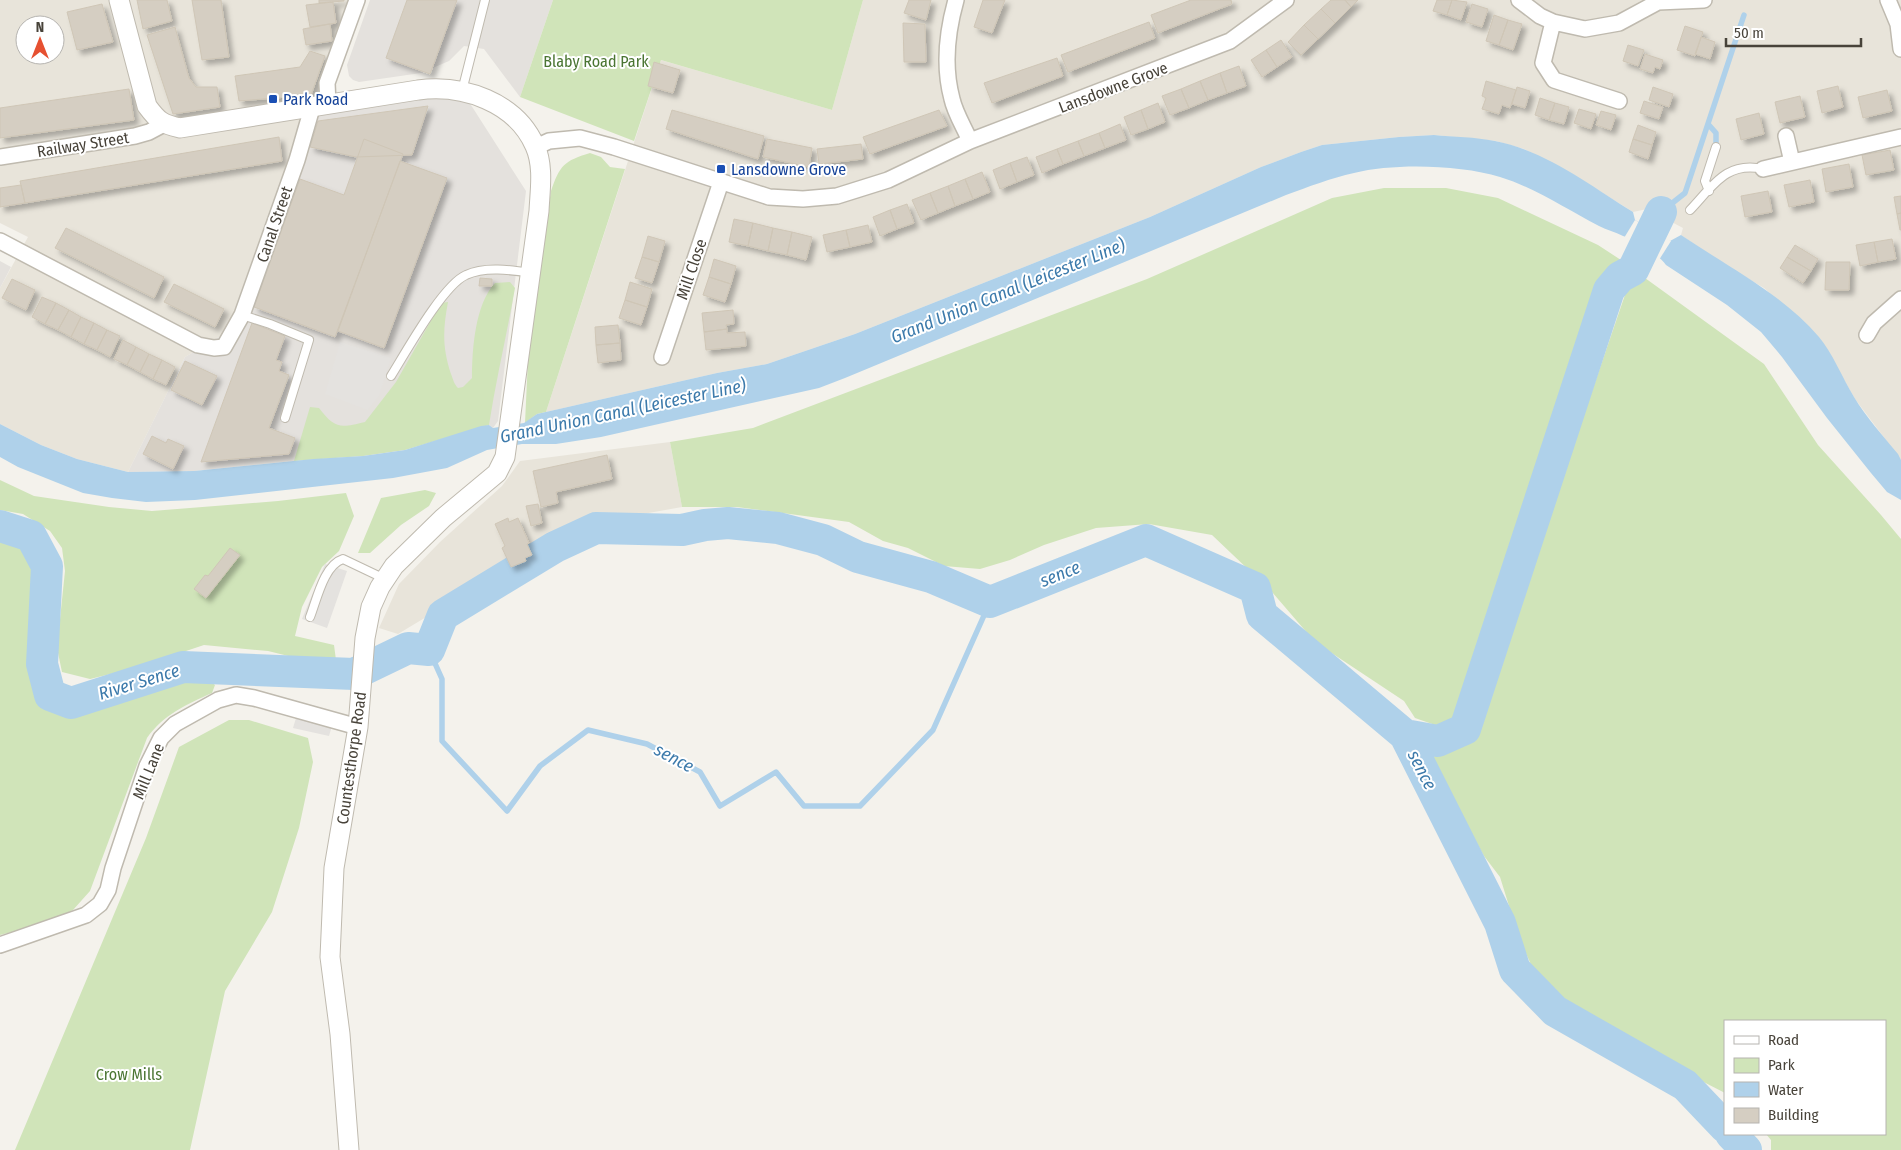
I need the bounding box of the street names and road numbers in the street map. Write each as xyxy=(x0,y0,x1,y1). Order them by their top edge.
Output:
street label: Lansdowne Grove xyxy=(1056,58,1170,117)
street label: Railway Street xyxy=(36,128,131,161)
street label: Canal Street xyxy=(253,183,297,265)
street label: Mill Close xyxy=(672,236,711,302)
street label: Countesthorpe Road xyxy=(333,691,370,826)
street label: Mill Lane xyxy=(129,740,168,802)

